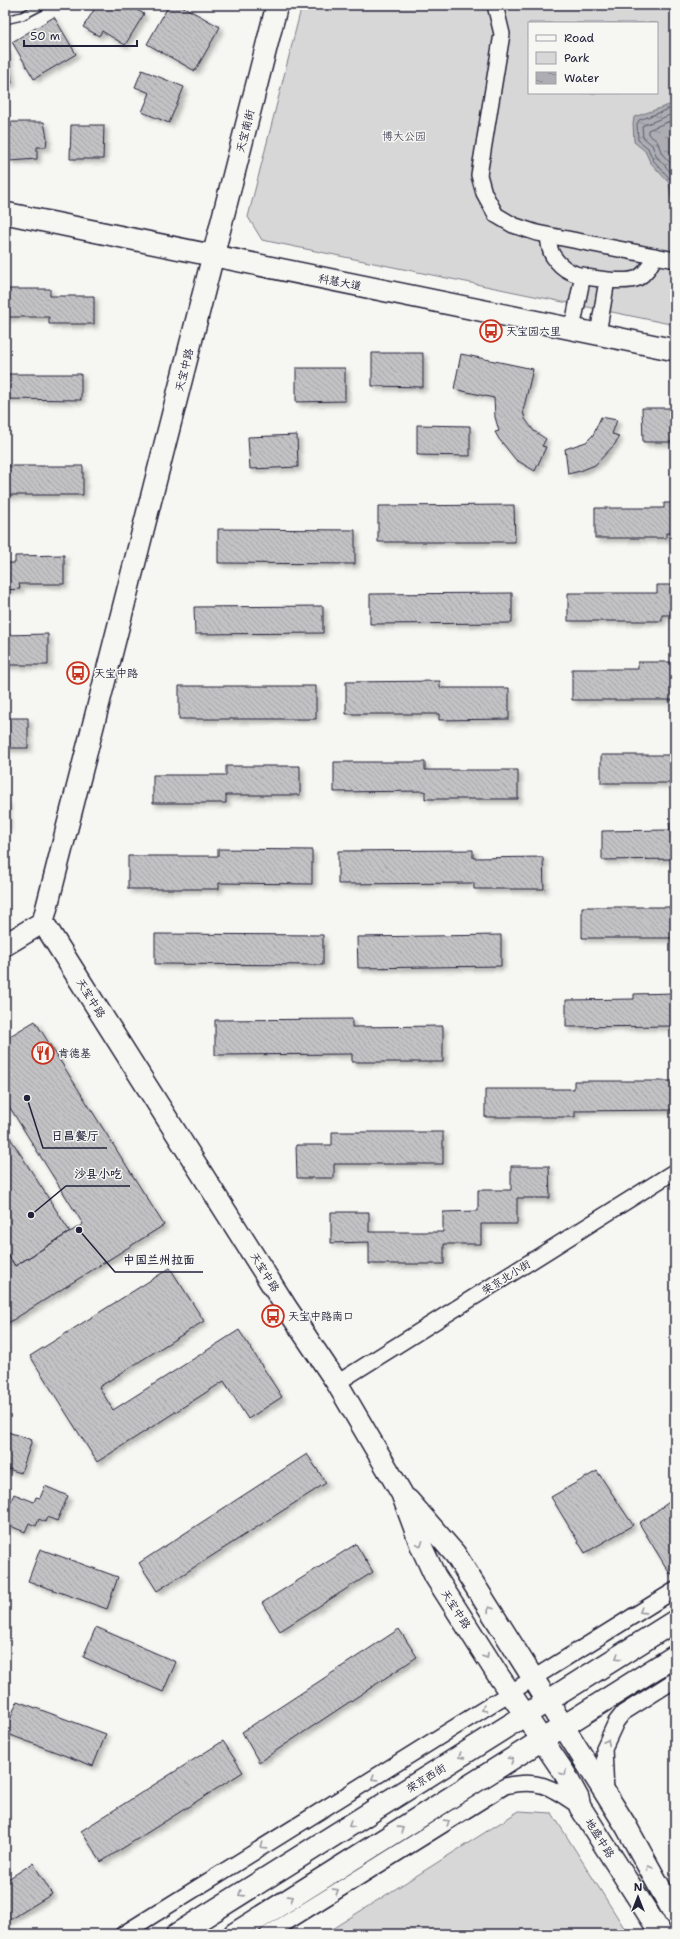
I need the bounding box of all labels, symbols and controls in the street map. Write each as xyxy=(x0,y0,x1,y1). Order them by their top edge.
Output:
scale bar xyxy=(24,22,137,48)
legend xyxy=(528,22,658,94)
text: 50 m xyxy=(30,28,60,44)
text: Road xyxy=(564,30,595,46)
text: Park xyxy=(564,50,590,66)
text: Water xyxy=(564,70,600,86)
street label: 天宝南街 xyxy=(233,107,258,154)
park label: 博大公园 xyxy=(382,129,426,144)
street label: 科慧大道 xyxy=(317,271,363,294)
bus stop icon: 天宝园六里 xyxy=(478,318,504,344)
place label: 天宝园六里 xyxy=(506,324,561,339)
street label: 天宝中路 xyxy=(172,347,197,393)
bus stop icon: 天宝中路 xyxy=(65,660,91,686)
place label: 天宝中路 xyxy=(94,666,138,681)
street label: 天宝中路 xyxy=(73,976,109,1021)
restaurant icon: 肯德基 xyxy=(30,1040,56,1066)
place label: 肯德基 xyxy=(58,1046,91,1061)
callout: 日昌餐厅 xyxy=(43,1124,107,1148)
text: 日昌餐厅 xyxy=(51,1128,99,1144)
callout: 沙县小吃 xyxy=(66,1162,130,1186)
text: 沙县小吃 xyxy=(74,1166,122,1182)
callout: 中国兰州拉面 xyxy=(115,1248,203,1272)
street label: 天宝中路 xyxy=(247,1250,283,1295)
text: 中国兰州拉面 xyxy=(123,1252,195,1268)
street label: 荣京北小街 xyxy=(479,1256,534,1298)
bus stop icon: 天宝中路南口 xyxy=(260,1303,286,1329)
place label: 天宝中路南口 xyxy=(288,1309,354,1324)
one-way arrow xyxy=(416,1540,424,1547)
street label: 天宝中路 xyxy=(437,1587,474,1632)
one-way arrow xyxy=(487,1606,495,1613)
one-way arrow xyxy=(639,1606,646,1614)
one-way arrow xyxy=(481,1652,489,1659)
one-way arrow xyxy=(615,1652,622,1659)
one-way arrow xyxy=(481,1705,488,1712)
one-way arrow xyxy=(602,1739,610,1746)
one-way arrow xyxy=(458,1751,465,1759)
one-way arrow xyxy=(507,1757,514,1765)
street label: 荣京西街 xyxy=(404,1760,450,1796)
one-way arrow xyxy=(559,1769,567,1776)
one-way arrow xyxy=(371,1773,378,1780)
street label: 地盛中路 xyxy=(582,1816,618,1861)
one-way arrow xyxy=(348,1820,355,1828)
one-way arrow xyxy=(443,1820,450,1827)
one-way arrow xyxy=(397,1827,404,1834)
one-way arrow xyxy=(260,1842,267,1849)
one-way arrow xyxy=(647,1865,654,1872)
north arrow xyxy=(618,1877,658,1917)
text: N xyxy=(634,1880,643,1895)
one-way arrow xyxy=(332,1888,339,1896)
one-way arrow xyxy=(238,1889,245,1897)
one-way arrow xyxy=(287,1896,294,1903)

